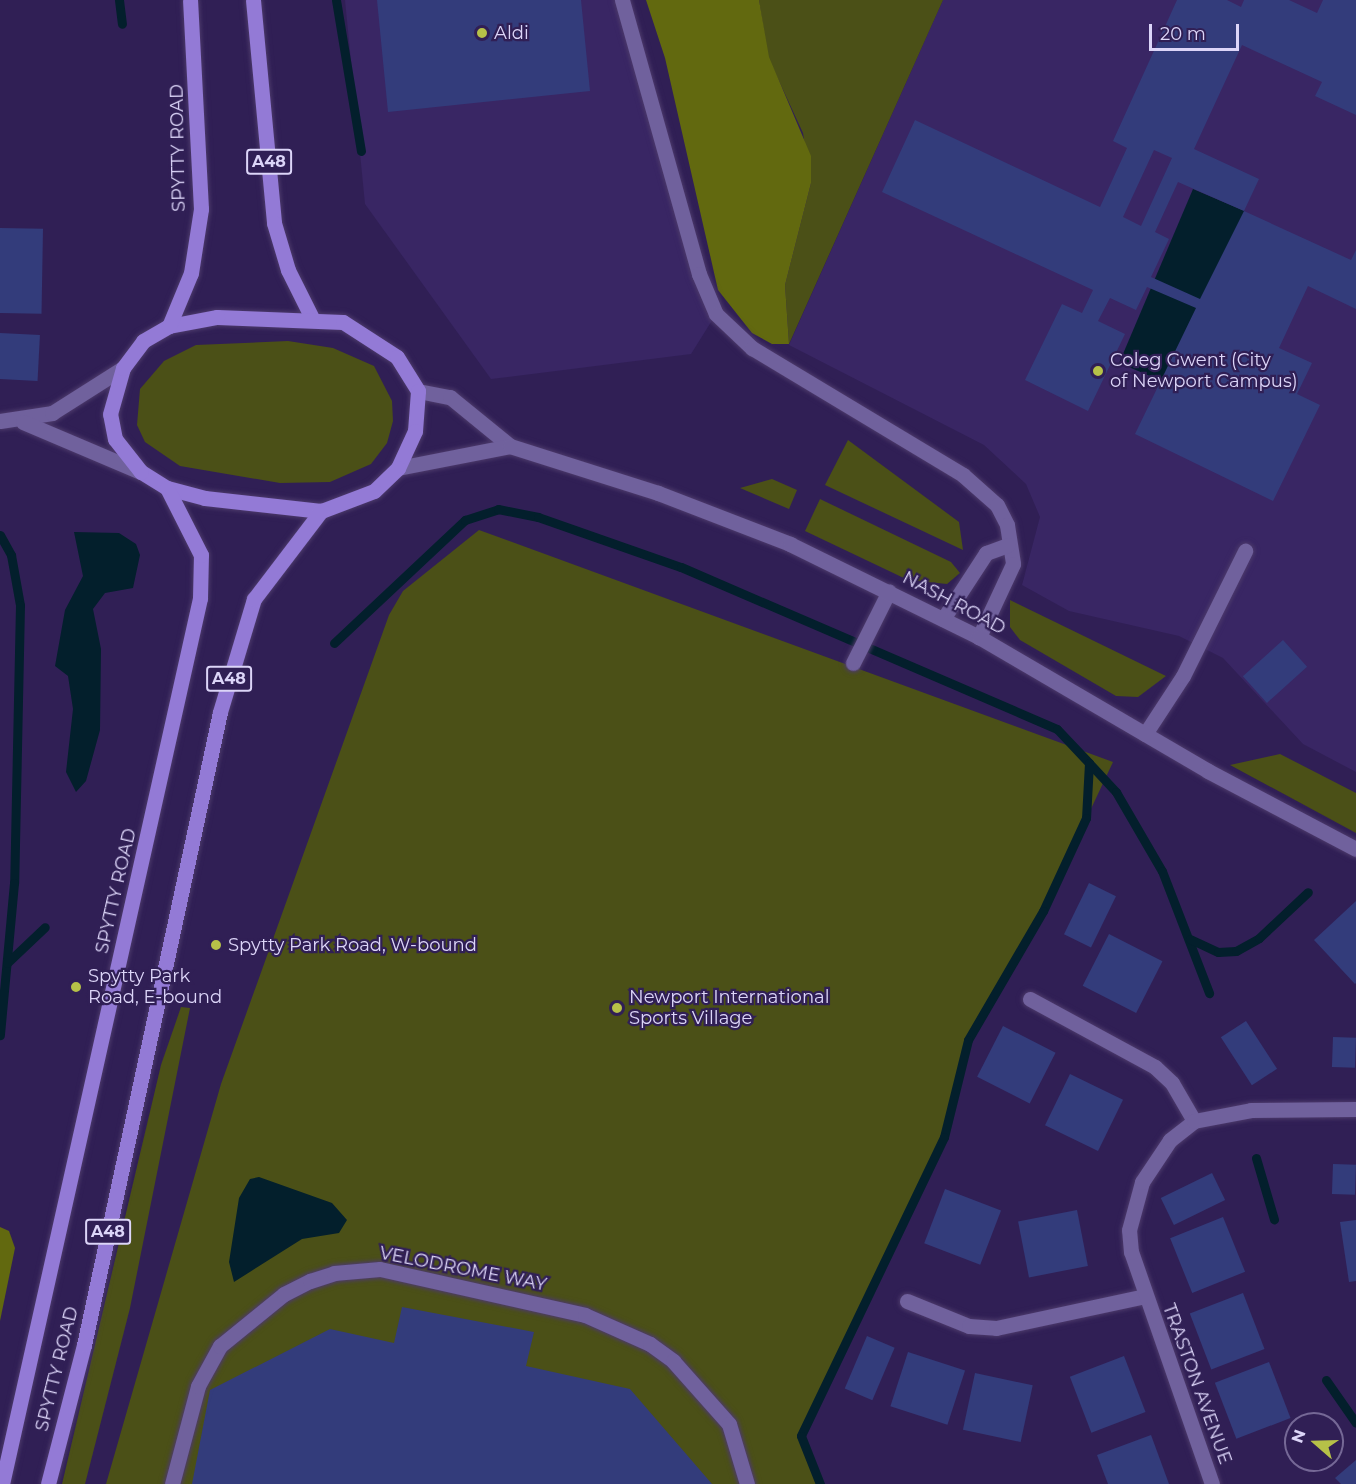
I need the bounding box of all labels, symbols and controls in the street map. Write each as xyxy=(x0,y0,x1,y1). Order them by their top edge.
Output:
scale bar xyxy=(1152,12,1242,50)
place label: Aldi xyxy=(494,22,529,44)
text: 20 m xyxy=(1160,23,1206,45)
marker: Aldi xyxy=(475,26,489,40)
street label: SPYTTY ROAD xyxy=(166,84,190,212)
road number: A48 xyxy=(245,149,293,175)
place label: Coleg Gwent (City of Newport Campus) xyxy=(1110,350,1298,392)
marker: Coleg Gwent (City of Newport Campus) xyxy=(1091,364,1105,378)
street label: NASH ROAD xyxy=(899,567,1009,639)
road number: A48 xyxy=(205,666,253,692)
street label: SPYTTY ROAD xyxy=(91,826,141,956)
place label: Spytty Park Road, W-bound xyxy=(228,934,477,956)
marker: Spytty Park Road, W-bound xyxy=(209,938,223,952)
place label: Spytty Park Road, E-bound xyxy=(88,966,222,1008)
marker: Spytty Park Road, E-bound xyxy=(69,980,83,994)
place label: Newport International Sports Village xyxy=(629,987,830,1030)
marker: Newport International Sports Village xyxy=(610,1001,624,1015)
road number: A48 xyxy=(84,1219,132,1245)
street label: VELODROME WAY xyxy=(378,1242,548,1296)
street label: TRASTON AVENUE xyxy=(1158,1301,1236,1467)
street label: SPYTTY ROAD xyxy=(31,1304,83,1434)
north arrow xyxy=(1284,1412,1344,1472)
text: N xyxy=(1287,1427,1310,1446)

